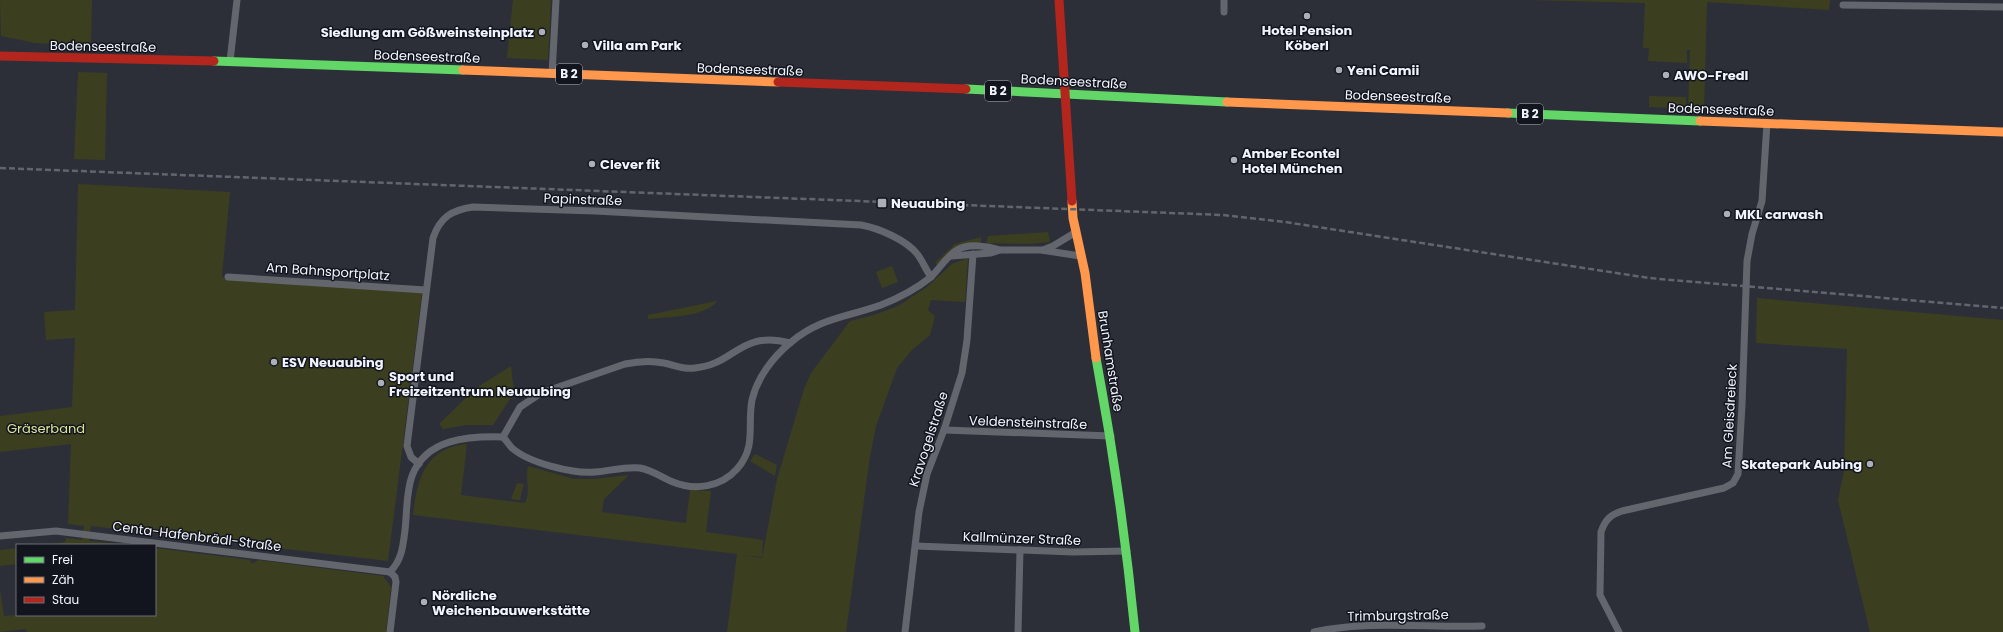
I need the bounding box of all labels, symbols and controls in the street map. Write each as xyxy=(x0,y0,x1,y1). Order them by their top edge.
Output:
marker: Hotel Pension Köberl xyxy=(1302,11,1312,21)
place label: Hotel Pension Köberl xyxy=(1262,21,1353,55)
place label: Siedlung am Gößweinsteinplatz xyxy=(321,23,535,42)
marker: Siedlung am Gößweinsteinplatz xyxy=(537,27,547,37)
street label: Bodenseestraße xyxy=(50,36,156,57)
place label: Villa am Park xyxy=(593,36,681,55)
marker: Villa am Park xyxy=(580,40,590,50)
street label: Bodenseestraße xyxy=(373,45,481,68)
street label: Bodenseestraße xyxy=(696,58,804,81)
place label: Yeni Camii xyxy=(1347,61,1419,80)
road number: B 2 xyxy=(556,64,582,84)
marker: Yeni Camii xyxy=(1334,65,1344,75)
place label: AWO-Fredl xyxy=(1674,66,1749,85)
street label: Bodenseestraße xyxy=(1020,69,1128,94)
marker: AWO-Fredl xyxy=(1661,70,1671,80)
road number: B 2 xyxy=(985,81,1011,101)
street label: Bodenseestraße xyxy=(1344,85,1452,108)
street label: Bodenseestraße xyxy=(1667,98,1775,121)
road number: B 2 xyxy=(1517,104,1543,124)
place label: Amber Econtel Hotel München xyxy=(1242,144,1343,178)
place label: Clever fit xyxy=(600,155,660,174)
marker: Amber Econtel Hotel München xyxy=(1229,155,1239,165)
marker: Clever fit xyxy=(587,159,597,169)
street label: Papinstraße xyxy=(543,189,623,210)
place label: Neuaubing xyxy=(891,194,966,213)
marker: Neuaubing xyxy=(876,197,888,209)
place label: MKL carwash xyxy=(1735,205,1824,224)
marker: MKL carwash xyxy=(1722,209,1732,219)
street label: Am Bahnsportplatz xyxy=(265,258,391,285)
street label: Brunhamstraße xyxy=(1093,309,1128,413)
place label: ESV Neuaubing xyxy=(282,353,384,372)
marker: ESV Neuaubing xyxy=(269,357,279,367)
street label: Am Gleisdreieck xyxy=(1717,363,1742,469)
place label: Sport und Freizeitzentrum Neuaubing xyxy=(389,367,571,401)
marker: Sport und Freizeitzentrum Neuaubing xyxy=(376,378,386,388)
street label: Kravogelstraße xyxy=(904,389,953,489)
street label: Veldensteinstraße xyxy=(968,411,1087,434)
park label: Gräserband xyxy=(7,419,85,438)
place label: Skatepark Aubing xyxy=(1741,455,1862,474)
marker: Skatepark Aubing xyxy=(1865,459,1875,469)
street label: Centa-Hafenbrädl-Straße xyxy=(111,517,282,556)
street label: Kallmünzer Straße xyxy=(963,527,1081,550)
legend xyxy=(16,544,156,616)
text: Frei xyxy=(52,551,73,568)
text: Zäh xyxy=(52,571,74,588)
place label: Nördliche Weichenbauwerkstätte xyxy=(432,586,590,620)
text: Stau xyxy=(52,591,79,608)
marker: Nördliche Weichenbauwerkstätte xyxy=(419,597,429,607)
street label: Trimburgstraße xyxy=(1347,605,1449,626)

